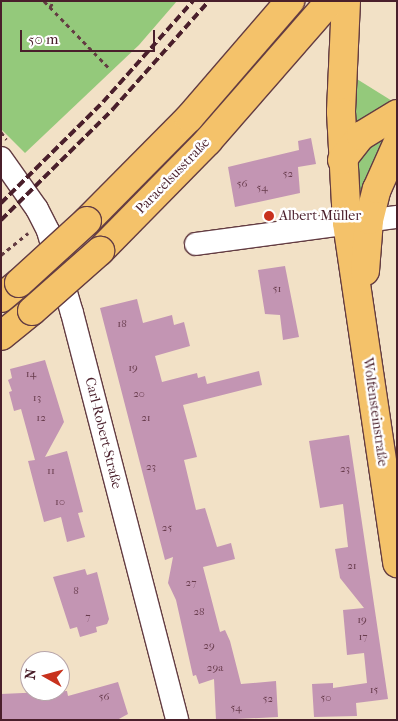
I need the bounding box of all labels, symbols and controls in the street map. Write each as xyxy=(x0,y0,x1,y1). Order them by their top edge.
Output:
scale bar xyxy=(22,20,158,52)
text: 50 m xyxy=(28,30,58,48)
street label: Paracelsusstraße xyxy=(132,134,214,218)
house number: 52 xyxy=(283,167,293,181)
house number: 56 xyxy=(237,177,247,191)
house number: 54 xyxy=(256,181,268,195)
place label: Albert Müller xyxy=(279,208,361,224)
marker: Albert Müller xyxy=(263,210,275,222)
house number: 51 xyxy=(273,282,281,296)
house number: 18 xyxy=(117,317,127,331)
street label: Wolfensteinstraße xyxy=(359,357,391,467)
house number: 19 xyxy=(128,361,138,375)
house number: 14 xyxy=(26,367,36,381)
street label: Carl-Robert-Straße xyxy=(81,375,125,491)
house number: 20 xyxy=(133,387,145,401)
house number: 13 xyxy=(33,391,41,405)
house number: 12 xyxy=(36,411,46,425)
house number: 21 xyxy=(141,411,151,425)
house number: 23 xyxy=(146,460,156,474)
house number: 23 xyxy=(340,462,350,476)
house number: 11 xyxy=(47,464,55,478)
house number: 10 xyxy=(55,495,65,509)
house number: 25 xyxy=(162,521,172,535)
house number: 21 xyxy=(347,559,357,573)
house number: 27 xyxy=(186,576,196,590)
house number: 8 xyxy=(73,584,79,598)
house number: 28 xyxy=(193,605,205,619)
house number: 7 xyxy=(85,610,91,624)
house number: 19 xyxy=(357,613,367,627)
house number: 17 xyxy=(358,630,368,644)
house number: 29 xyxy=(203,639,215,653)
north arrow xyxy=(20,651,70,701)
house number: 29a xyxy=(207,661,223,675)
text: N xyxy=(22,668,40,681)
house number: 15 xyxy=(370,683,378,697)
house number: 56 xyxy=(99,690,109,704)
house number: 50 xyxy=(321,691,331,705)
house number: 52 xyxy=(263,692,273,706)
house number: 54 xyxy=(230,701,242,715)

